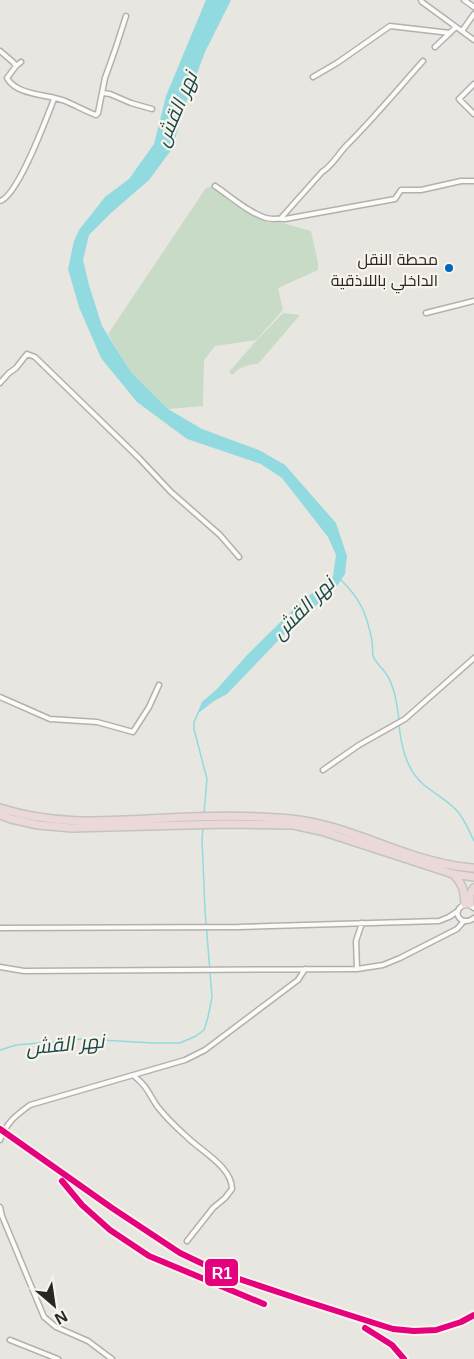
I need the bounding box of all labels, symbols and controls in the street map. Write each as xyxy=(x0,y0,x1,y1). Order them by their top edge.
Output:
water label: نهر القش xyxy=(150,66,203,150)
place label: محطة النقل الداخلي باللاذقية xyxy=(331,251,438,294)
marker: محطة النقل الداخلي باللاذقية xyxy=(443,262,455,274)
water label: نهر القش xyxy=(267,571,341,644)
water label: نهر القش xyxy=(25,1029,108,1059)
line badge: R1 xyxy=(204,1258,239,1287)
text: R1 xyxy=(212,1265,232,1282)
north arrow xyxy=(24,1275,84,1335)
text: N xyxy=(52,1307,70,1328)

